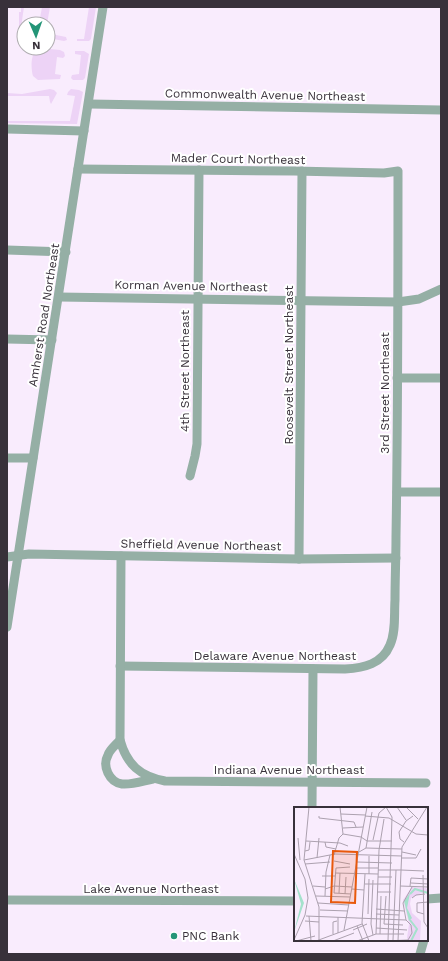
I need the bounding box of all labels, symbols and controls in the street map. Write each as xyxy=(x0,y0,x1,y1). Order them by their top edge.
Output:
north arrow xyxy=(16,16,56,56)
text: N xyxy=(32,39,41,52)
street label: Commonwealth Avenue Northeast xyxy=(165,86,365,104)
street label: Mader Court Northeast xyxy=(171,151,305,167)
street label: Amherst Road Northeast xyxy=(26,242,62,388)
street label: Korman Avenue Northeast xyxy=(114,278,268,294)
street label: Roosevelt Street Northeast xyxy=(282,285,296,445)
street label: 4th Street Northeast xyxy=(178,310,192,432)
street label: 3rd Street Northeast xyxy=(378,332,392,454)
street label: Sheffield Avenue Northeast xyxy=(120,537,282,553)
street label: Delaware Avenue Northeast xyxy=(194,649,356,663)
street label: Indiana Avenue Northeast xyxy=(214,763,364,777)
inset map xyxy=(294,807,428,941)
street label: Lake Avenue Northeast xyxy=(83,882,219,896)
place label: PNC Bank xyxy=(182,929,240,943)
marker: PNC Bank xyxy=(169,931,179,941)

